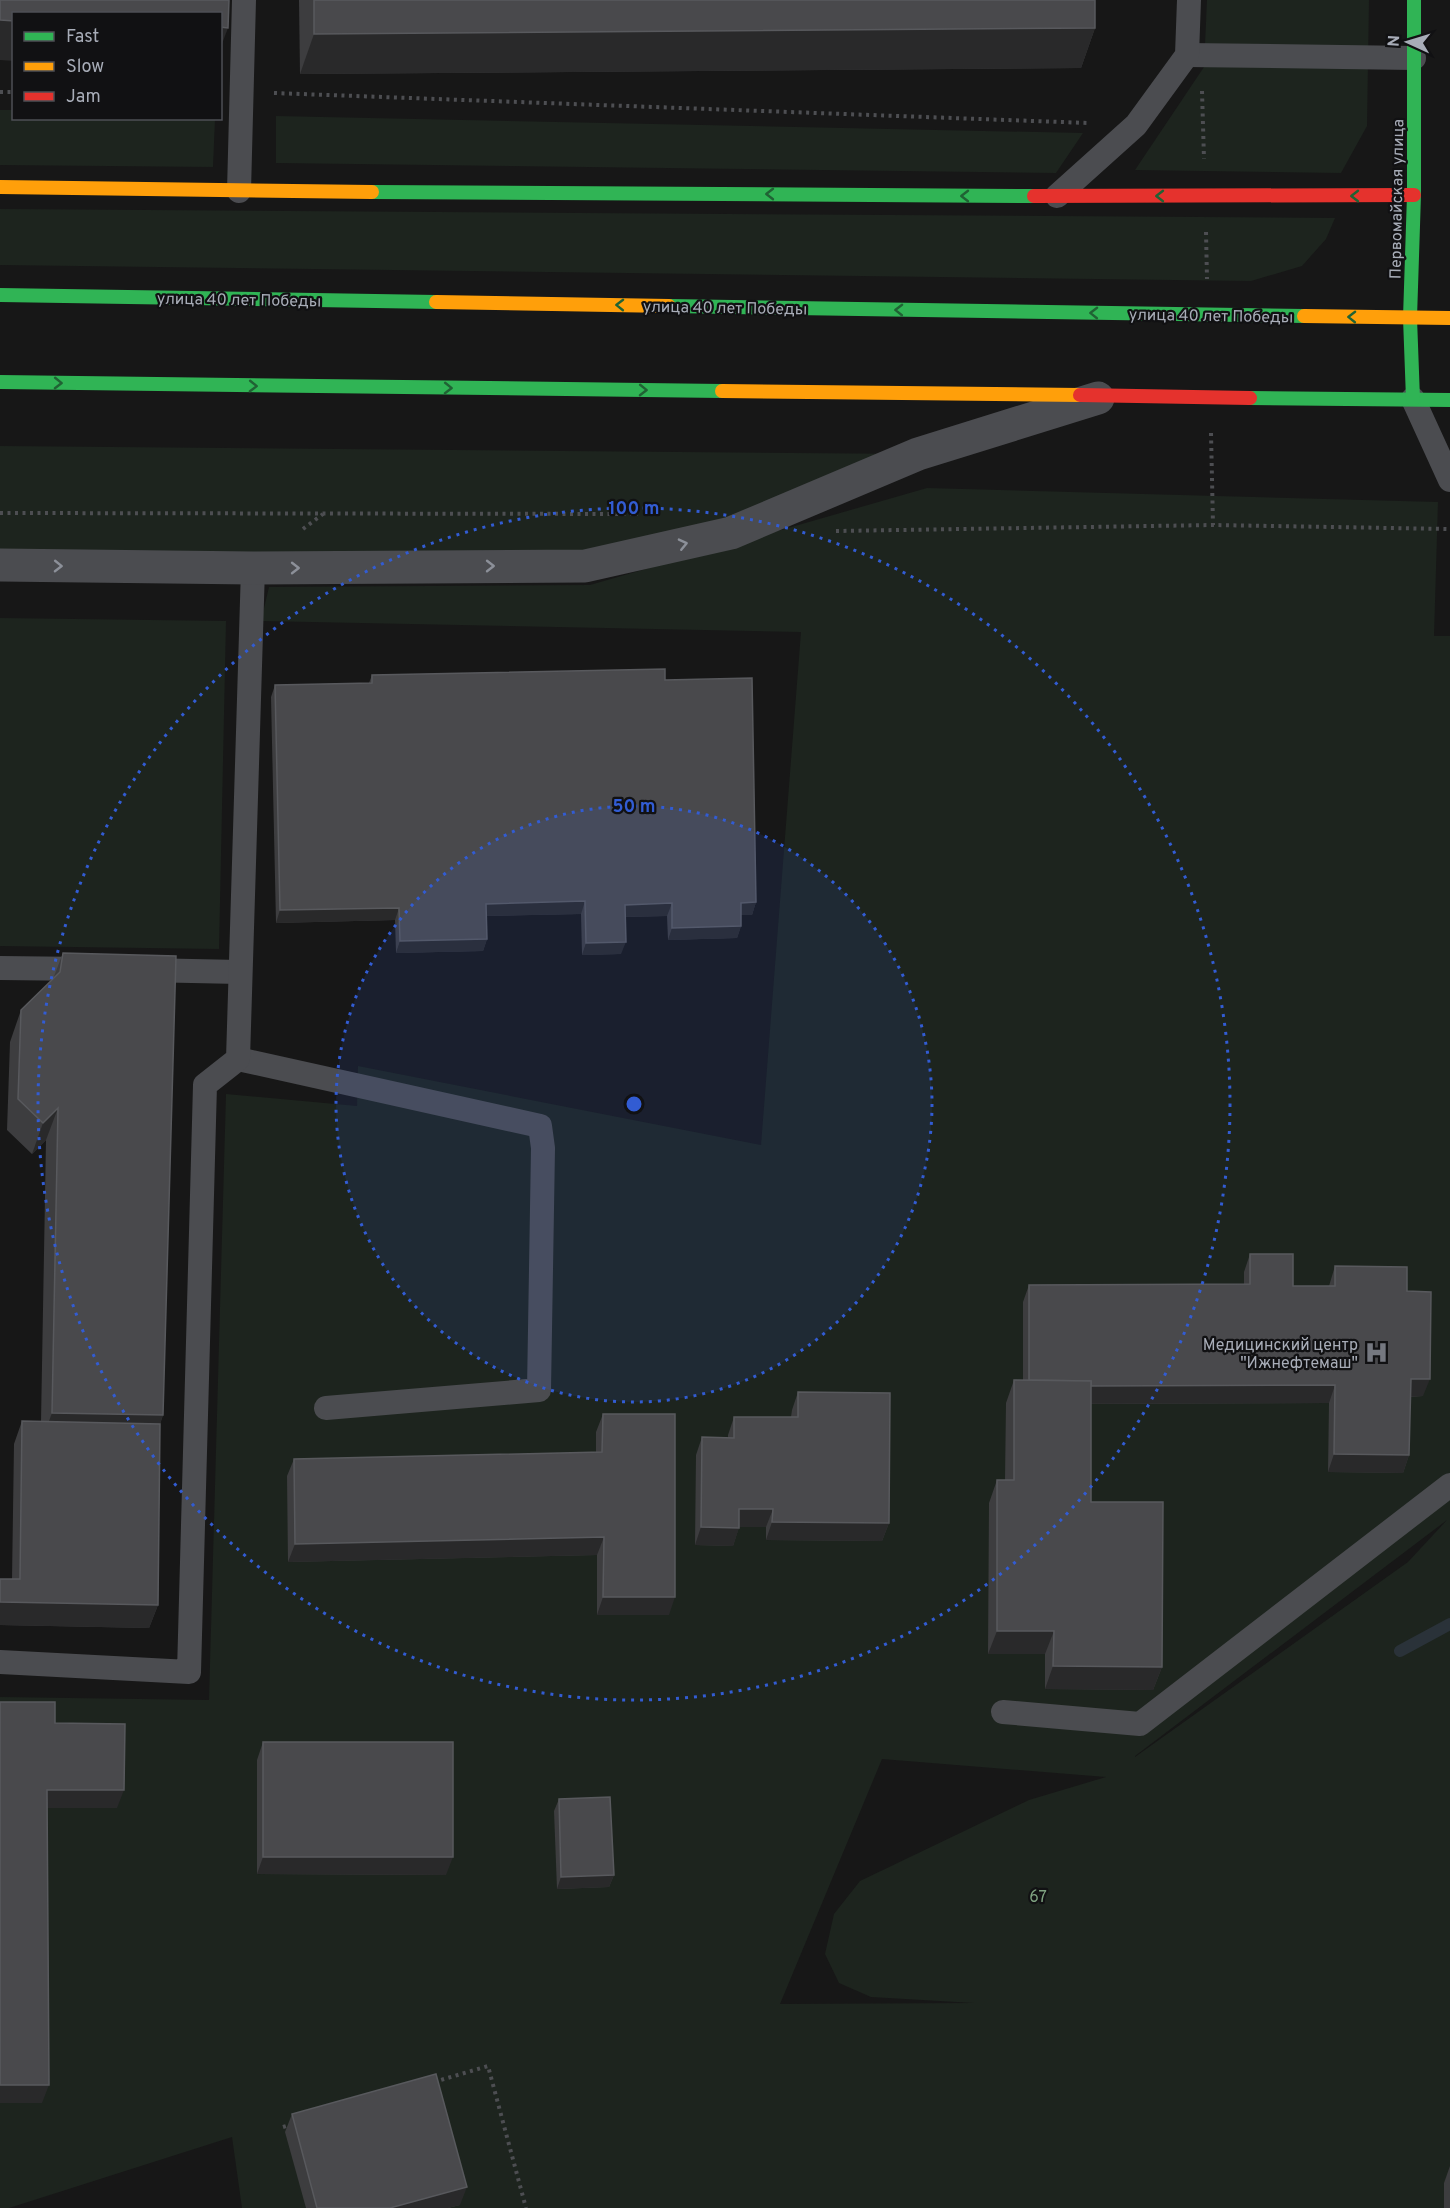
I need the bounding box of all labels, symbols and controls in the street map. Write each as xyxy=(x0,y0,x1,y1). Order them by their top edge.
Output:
legend xyxy=(12,12,222,120)
north arrow xyxy=(1378,12,1438,72)
text: Fast xyxy=(66,26,99,49)
text: N xyxy=(1385,35,1405,48)
text: Slow xyxy=(66,56,104,79)
text: Jam xyxy=(66,86,101,109)
street label: Первомайская улица xyxy=(1387,119,1409,279)
one-way arrow xyxy=(766,188,775,200)
one-way arrow xyxy=(961,190,970,202)
one-way arrow xyxy=(1156,190,1165,202)
one-way arrow xyxy=(1351,190,1360,202)
street label: улица 40 лет Победы xyxy=(157,290,321,312)
street label: улица 40 лет Победы xyxy=(643,298,807,320)
one-way arrow xyxy=(615,299,624,311)
one-way arrow xyxy=(894,303,903,316)
street label: улица 40 лет Победы xyxy=(1129,306,1293,328)
one-way arrow xyxy=(1089,307,1098,319)
one-way arrow xyxy=(1347,311,1356,323)
one-way arrow xyxy=(54,377,63,389)
one-way arrow xyxy=(249,379,258,392)
one-way arrow xyxy=(444,382,453,394)
one-way arrow xyxy=(639,384,648,396)
text: 100 m xyxy=(608,498,660,521)
one-way arrow xyxy=(678,538,688,551)
one-way arrow xyxy=(54,560,63,572)
one-way arrow xyxy=(486,560,495,572)
one-way arrow xyxy=(291,562,300,574)
text: 50 m xyxy=(612,796,656,819)
centre of rings xyxy=(624,1094,644,1114)
place label: Медицинский центр "Ижнефтемаш" xyxy=(1203,1336,1358,1374)
hospital icon: Медицинский центр "Ижнефтемаш" xyxy=(1363,1340,1389,1366)
park label: 67 xyxy=(1029,1888,1047,1908)

